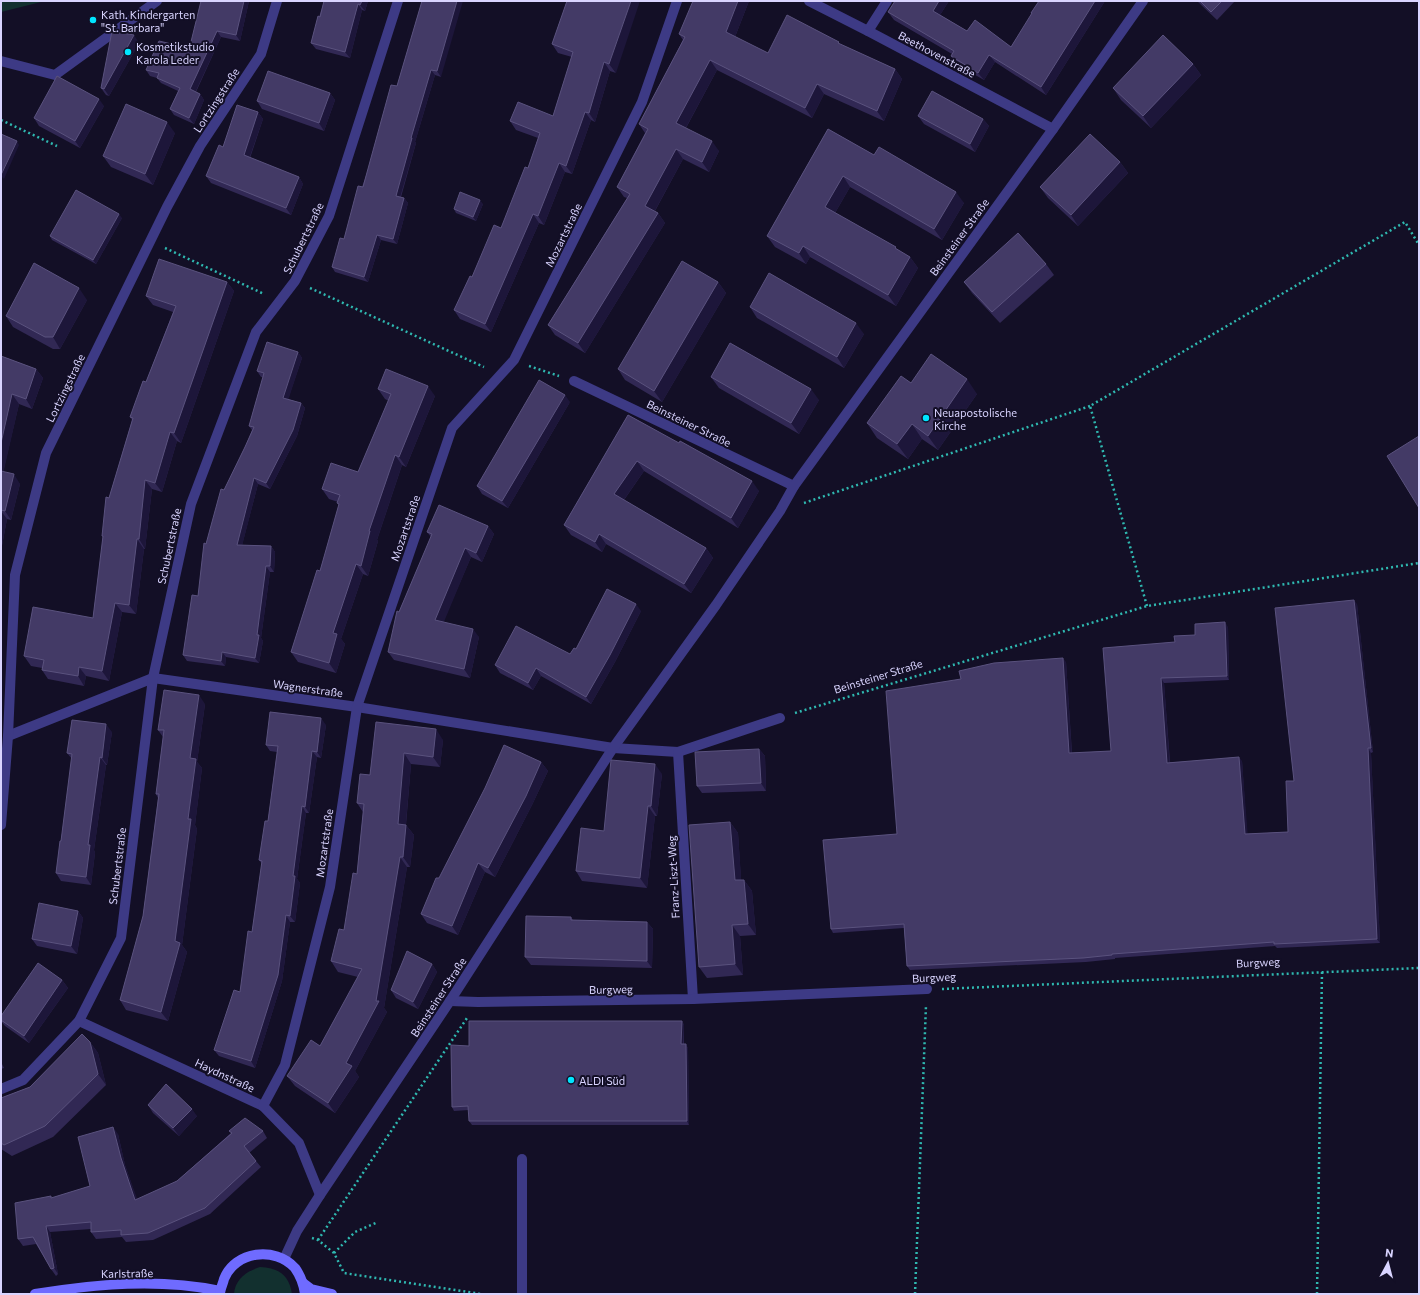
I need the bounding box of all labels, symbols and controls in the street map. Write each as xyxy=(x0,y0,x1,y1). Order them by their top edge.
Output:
place label: Kath. Kindergarten "St. Barbara" xyxy=(101,8,195,34)
marker: Kath. Kindergarten "St. Barbara" xyxy=(88,15,98,25)
street label: Beethovenstraße xyxy=(896,28,978,80)
place label: Kosmetikstudio Karola Leder xyxy=(136,40,215,66)
marker: Kosmetikstudio Karola Leder xyxy=(123,47,133,57)
street label: Lortzingstraße xyxy=(190,65,242,135)
street label: Beinsteiner Straße xyxy=(927,196,991,278)
street label: Schubertstraße xyxy=(280,200,326,276)
street label: Mozartstraße xyxy=(542,201,584,269)
street label: Lortzingstraße xyxy=(43,352,87,424)
street label: Beinsteiner Straße xyxy=(645,397,733,449)
place label: Neuapostolische Kirche xyxy=(934,406,1017,432)
marker: Neuapostolische Kirche xyxy=(921,413,931,423)
street label: Mozartstraße xyxy=(388,493,422,563)
street label: Schubertstraße xyxy=(155,507,183,585)
street label: Beinsteiner Straße xyxy=(832,656,924,696)
street label: Wagnerstraße xyxy=(272,677,344,699)
street label: Mozartstraße xyxy=(313,808,335,878)
street label: Schubertstraße xyxy=(106,827,128,905)
street label: Franz-Liszt-Weg xyxy=(664,835,682,919)
street label: Burgweg xyxy=(1236,954,1280,970)
street label: Beinsteiner Straße xyxy=(407,955,469,1039)
street label: Burgweg xyxy=(912,969,956,985)
street label: Burgweg xyxy=(589,982,633,996)
street label: Haydnstraße xyxy=(193,1056,257,1095)
place label: ALDI Süd xyxy=(579,1074,625,1087)
marker: ALDI Süd xyxy=(566,1075,576,1085)
north arrow xyxy=(1368,1243,1408,1283)
text: N xyxy=(1384,1246,1394,1260)
street label: Karlstraße xyxy=(101,1266,153,1280)

